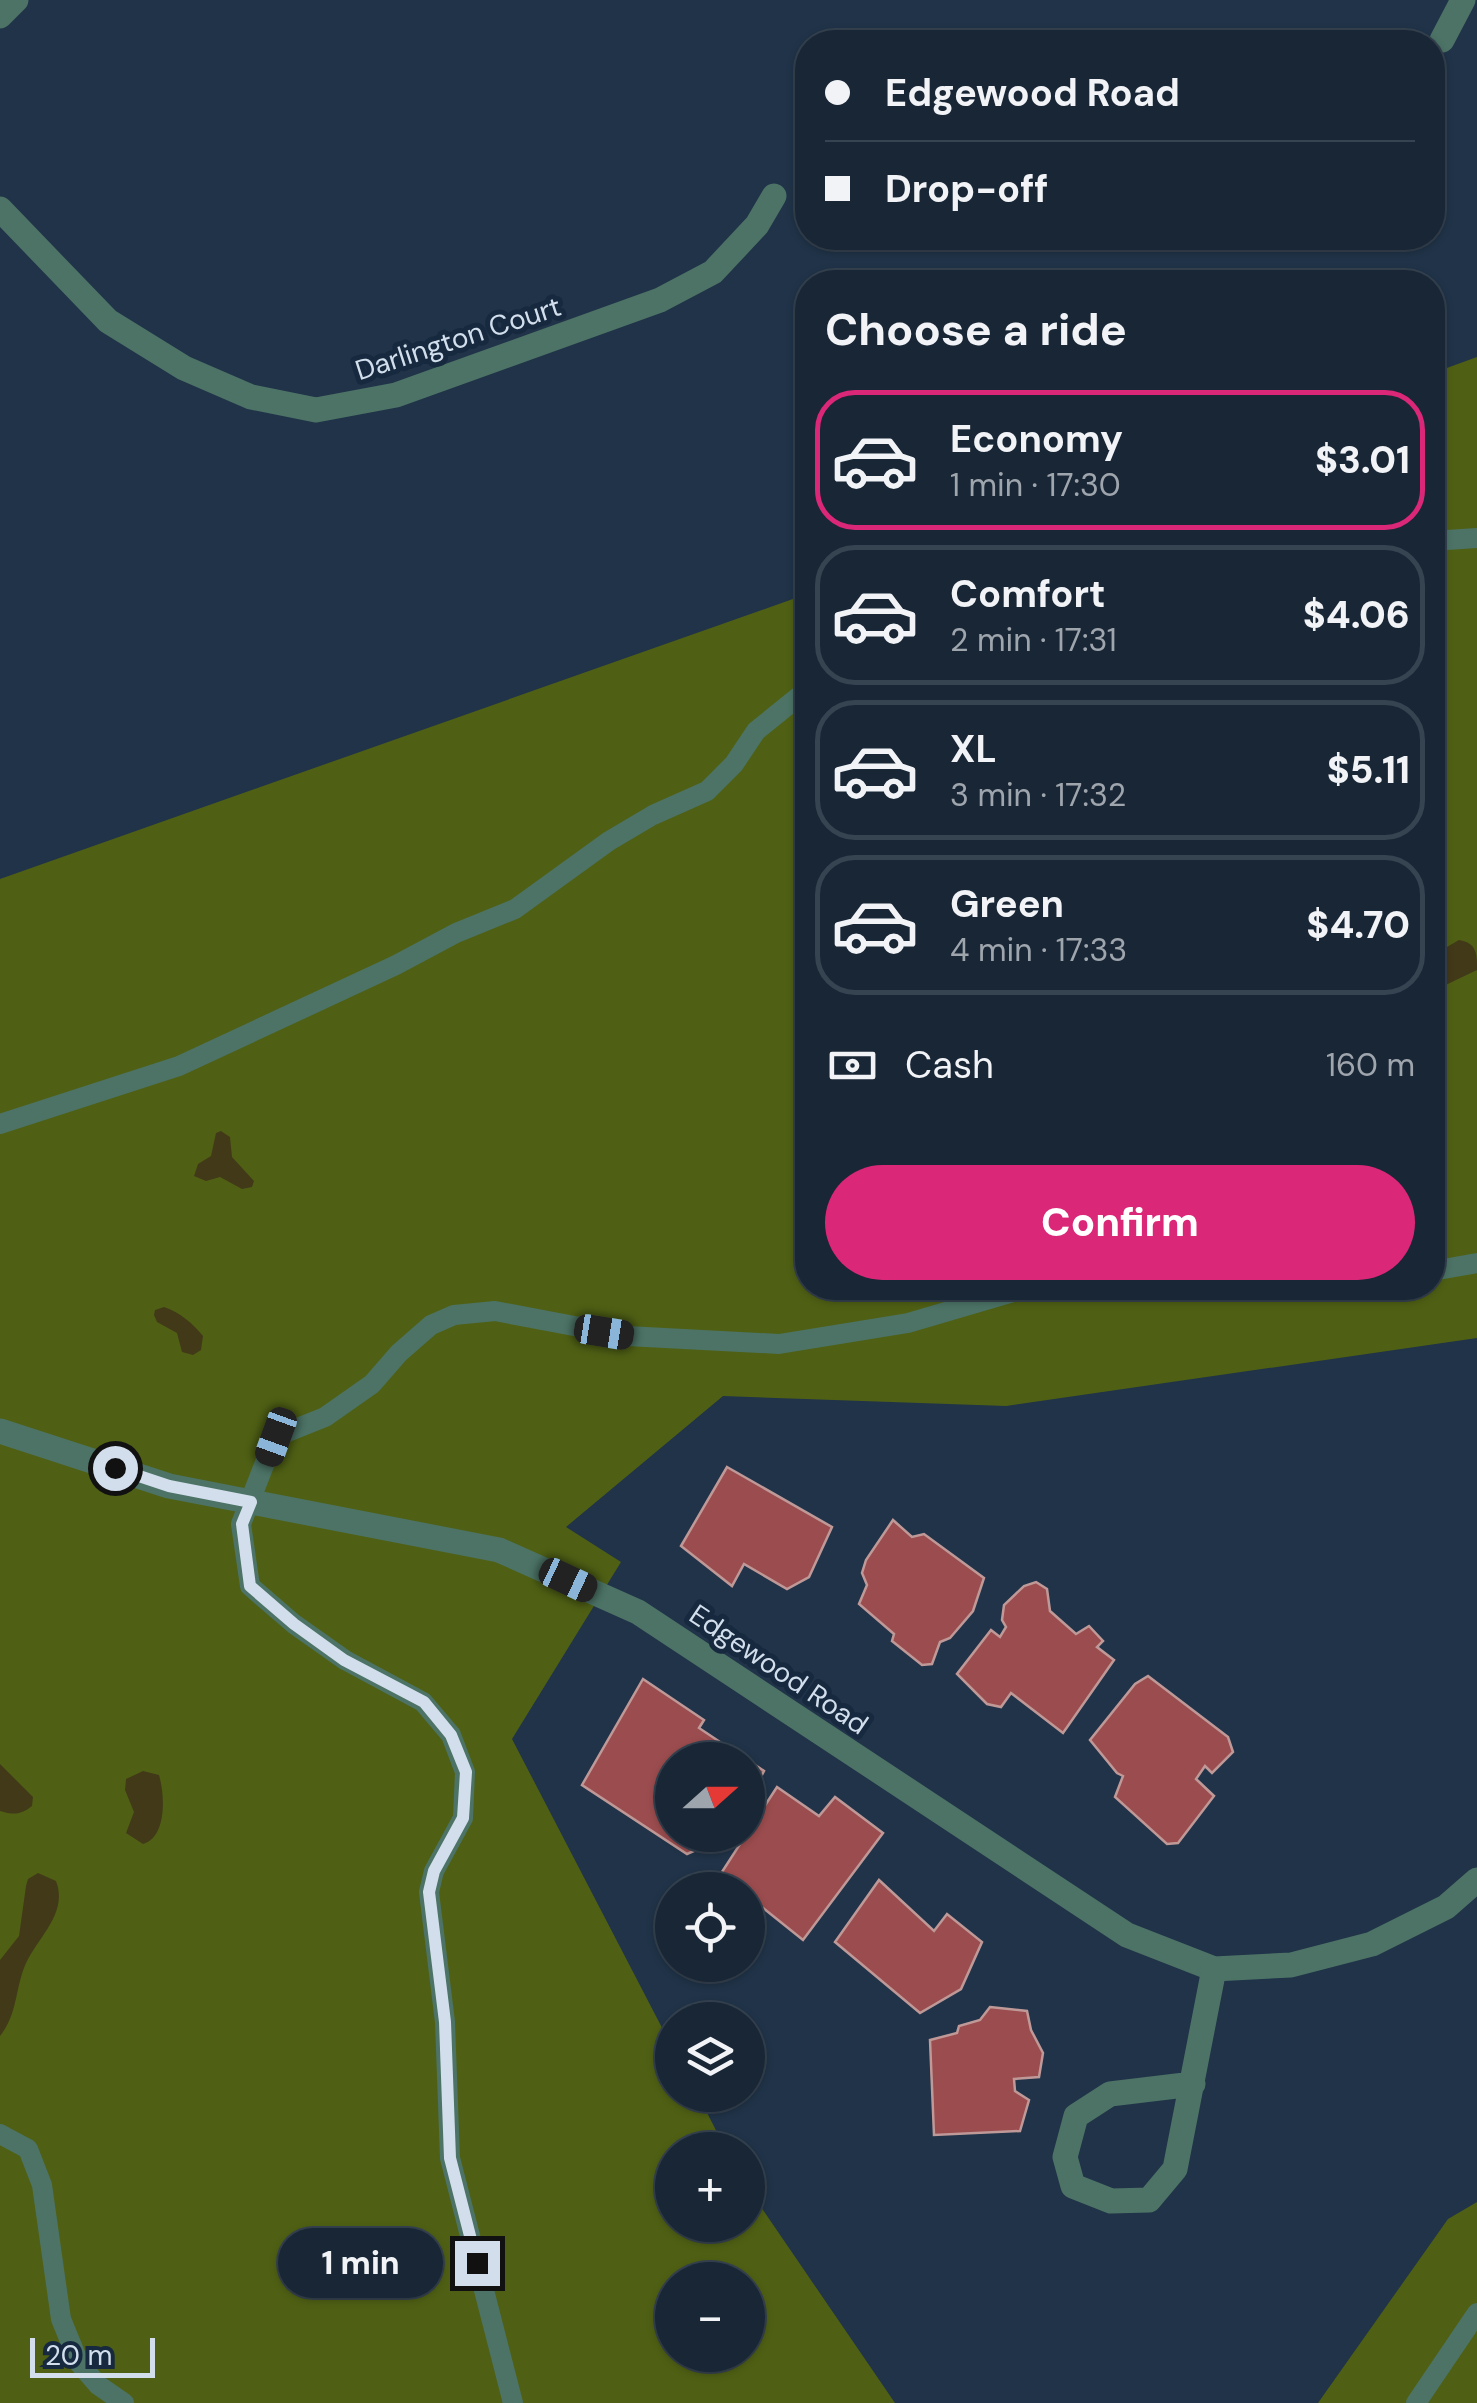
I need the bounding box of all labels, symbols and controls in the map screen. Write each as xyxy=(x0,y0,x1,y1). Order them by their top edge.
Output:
text: Edgewood Road xyxy=(885,68,1180,118)
text: Drop-off xyxy=(885,164,1048,214)
street label: Darlington Court xyxy=(351,288,566,389)
text: Choose a ride xyxy=(825,300,1127,359)
text: Economy xyxy=(950,414,1123,464)
icon: car xyxy=(830,415,920,505)
text: $3.01 xyxy=(1315,435,1410,485)
text: 1 min · 17:30 xyxy=(950,464,1121,506)
text: Comfort xyxy=(950,569,1106,619)
icon: car xyxy=(830,570,920,660)
text: $4.06 xyxy=(1303,590,1410,640)
text: 2 min · 17:31 xyxy=(950,619,1117,661)
text: XL xyxy=(950,724,997,774)
icon: car xyxy=(830,725,920,815)
text: $5.11 xyxy=(1327,745,1410,795)
text: 3 min · 17:32 xyxy=(950,774,1126,816)
text: Green xyxy=(950,879,1064,929)
icon: car xyxy=(830,880,920,970)
text: $4.70 xyxy=(1306,900,1410,950)
text: 4 min · 17:33 xyxy=(950,929,1127,971)
icon: cash xyxy=(825,1038,880,1093)
text: Cash xyxy=(905,1040,994,1090)
text: 160 m xyxy=(1326,1044,1415,1086)
button: Confirm xyxy=(825,1165,1415,1280)
car xyxy=(572,1312,636,1352)
car xyxy=(252,1404,300,1470)
route start xyxy=(93,1446,138,1491)
car xyxy=(534,1554,602,1606)
street label: Edgewood Road xyxy=(682,1596,875,1743)
north arrow xyxy=(655,1742,765,1852)
map controls xyxy=(655,1742,765,2372)
button: locate xyxy=(655,1872,765,1982)
button: layers xyxy=(655,2002,765,2112)
button: + xyxy=(655,2132,765,2242)
callout: 1 min xyxy=(277,2228,442,2298)
route end xyxy=(455,2241,500,2286)
text: 1 min xyxy=(321,2242,400,2284)
button: − xyxy=(655,2262,765,2372)
scale bar xyxy=(30,2333,155,2378)
text: 20 m xyxy=(45,2337,112,2374)

